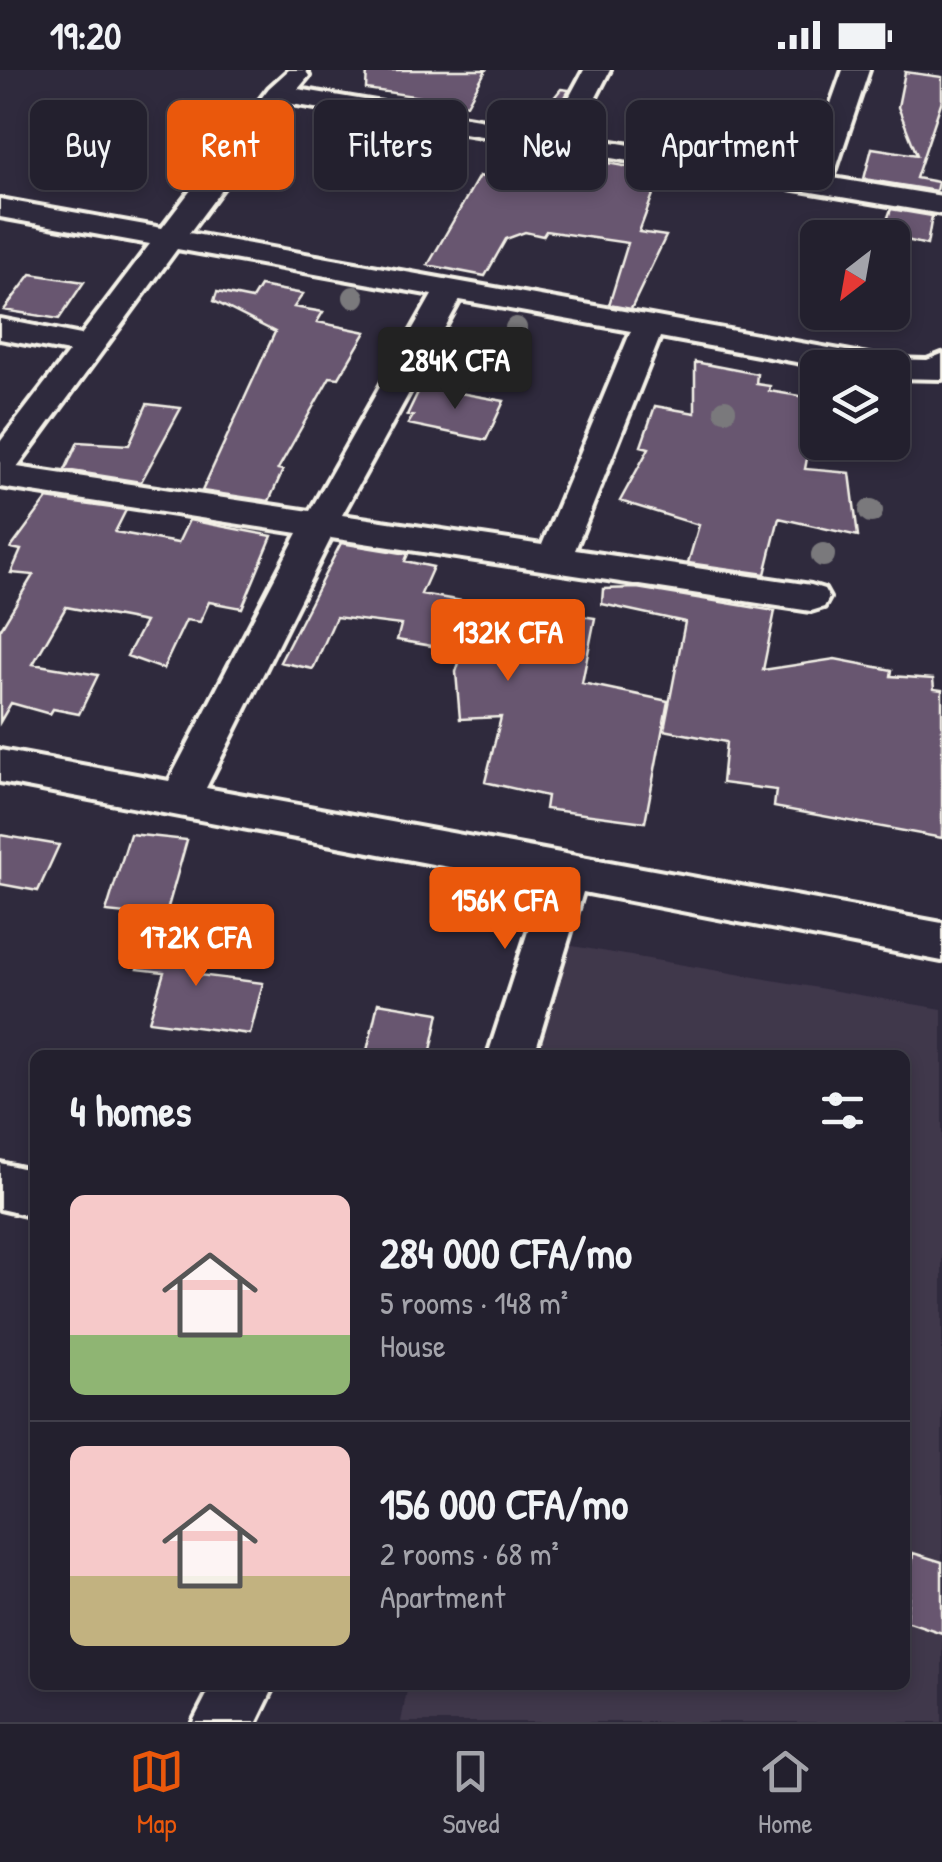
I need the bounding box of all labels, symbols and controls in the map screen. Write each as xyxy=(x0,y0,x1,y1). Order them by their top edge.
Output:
text: 19:20 xyxy=(50,9,121,61)
chip: Buy xyxy=(30,100,147,190)
chip: Rent xyxy=(167,100,294,190)
chip: Filters xyxy=(314,100,467,190)
chip: New xyxy=(487,100,606,190)
chip: Apartment xyxy=(626,100,833,190)
north arrow xyxy=(800,220,910,330)
map controls xyxy=(800,220,910,460)
pin: 284K CFA xyxy=(352,327,558,412)
text: 284K CFA xyxy=(400,338,510,381)
button: layers xyxy=(800,350,910,460)
pin: 132K CFA xyxy=(405,599,611,684)
text: 132K CFA xyxy=(453,610,563,653)
pin: 156K CFA xyxy=(402,867,608,952)
text: 156K CFA xyxy=(451,878,559,921)
pin: 172K CFA xyxy=(93,904,299,989)
text: 172K CFA xyxy=(140,915,252,958)
text: 4 homes xyxy=(70,1082,191,1139)
icon: filters xyxy=(815,1083,870,1138)
text: 284 000 CFA/mo xyxy=(380,1224,632,1281)
icon: home xyxy=(150,1235,270,1355)
text: 5 rooms · 148 m² xyxy=(380,1281,568,1324)
text: House xyxy=(380,1324,446,1367)
text: 156 000 CFA/mo xyxy=(380,1475,628,1532)
icon: home xyxy=(150,1486,270,1606)
text: 2 rooms · 68 m² xyxy=(380,1532,559,1575)
text: Apartment xyxy=(380,1575,505,1618)
tab: Map xyxy=(129,1744,184,1842)
tab: Saved xyxy=(442,1744,500,1842)
tab: Home xyxy=(758,1744,813,1842)

